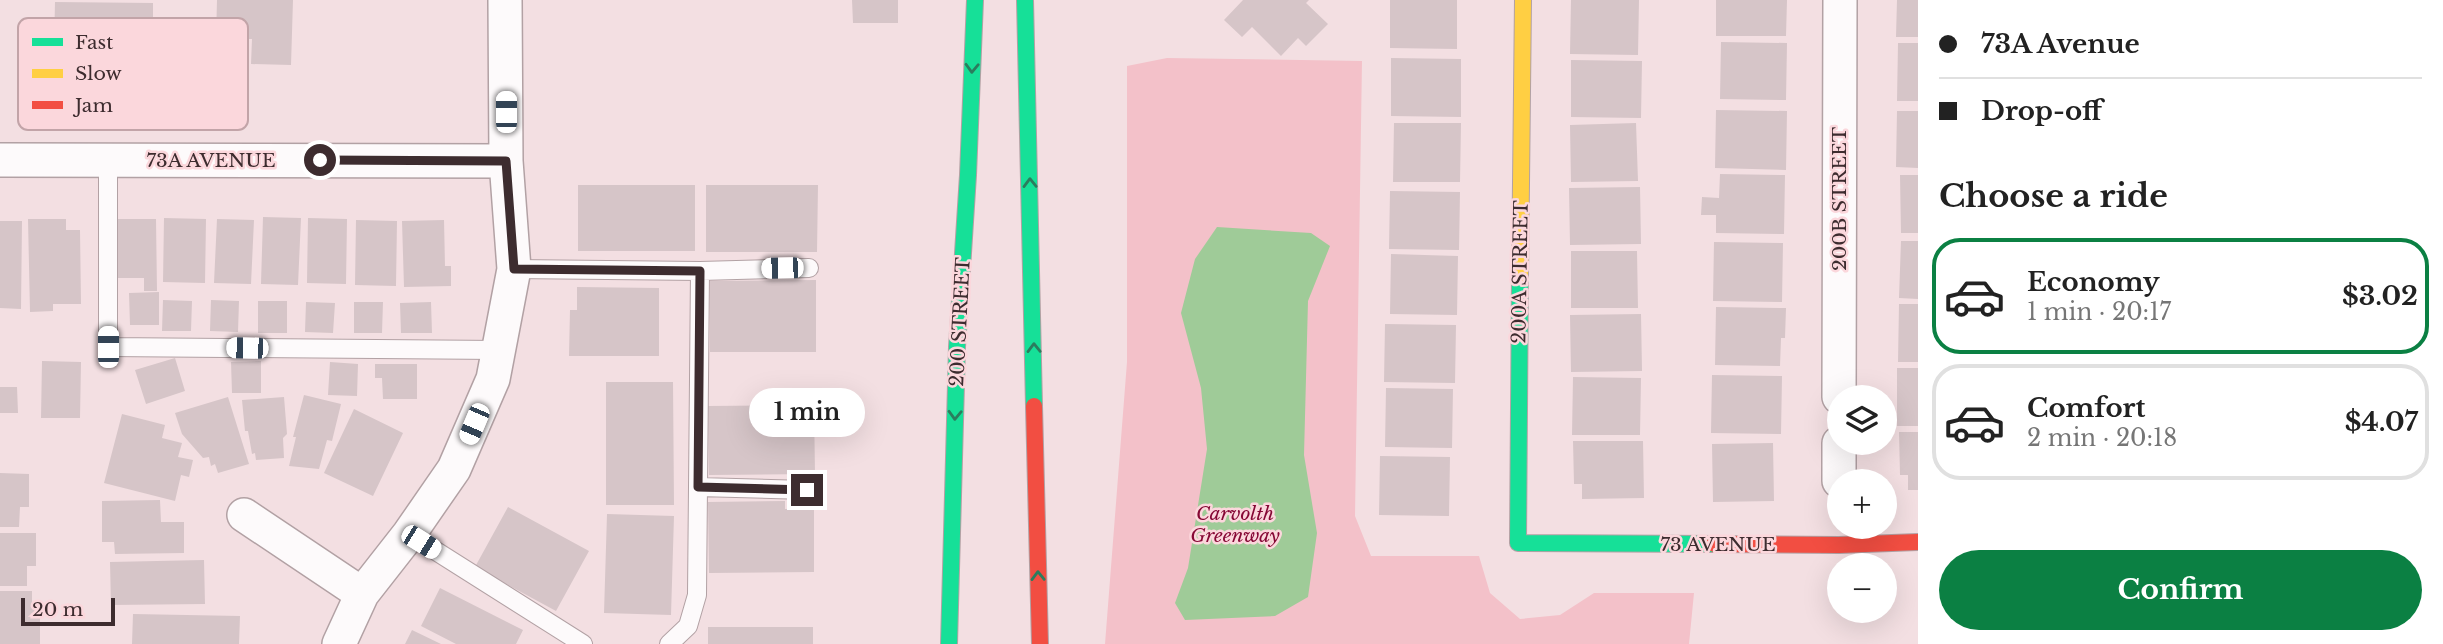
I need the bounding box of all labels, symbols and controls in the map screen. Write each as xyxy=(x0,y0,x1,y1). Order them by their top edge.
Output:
legend xyxy=(18,18,248,130)
text: 73A Avenue xyxy=(1981,28,2140,60)
text: Fast xyxy=(75,31,114,54)
text: Slow xyxy=(75,62,122,85)
one-way arrow xyxy=(964,63,979,74)
car xyxy=(496,91,517,133)
text: Jam xyxy=(72,94,113,117)
text: Drop-off xyxy=(1981,95,2102,127)
street label: 200B STREET xyxy=(1828,127,1851,271)
route start xyxy=(304,144,336,176)
street label: 73A AVENUE xyxy=(146,149,276,172)
text: Choose a ride xyxy=(1939,176,2168,216)
one-way arrow xyxy=(1022,177,1038,187)
street label: 200A STREET xyxy=(1507,200,1533,344)
car xyxy=(761,257,804,279)
street label: 200 STREET xyxy=(945,257,975,387)
icon: car xyxy=(1943,265,2006,328)
text: Economy xyxy=(2027,266,2160,298)
text: $3.02 xyxy=(2342,280,2418,312)
text: 1 min · 20:17 xyxy=(2027,298,2171,326)
car xyxy=(98,326,119,368)
car xyxy=(226,337,269,359)
one-way arrow xyxy=(1026,343,1041,354)
map controls xyxy=(1827,385,1897,623)
button: layers xyxy=(1827,385,1897,455)
callout: 1 min xyxy=(749,388,865,438)
icon: car xyxy=(1943,391,2006,454)
text: Comfort xyxy=(2027,392,2145,424)
text: 1 min xyxy=(774,398,840,426)
car xyxy=(457,401,492,447)
text: $4.07 xyxy=(2345,406,2418,438)
one-way arrow xyxy=(948,410,963,421)
text: 2 min · 20:18 xyxy=(2027,424,2177,452)
button: + xyxy=(1827,469,1897,539)
route end xyxy=(791,474,823,506)
park label: Carvolth Greenway xyxy=(1190,502,1280,547)
car xyxy=(398,522,445,562)
street label: 73 AVENUE xyxy=(1660,533,1776,556)
button: Confirm xyxy=(1939,550,2422,630)
button: − xyxy=(1827,553,1897,623)
one-way arrow xyxy=(1030,570,1046,581)
scale bar xyxy=(21,595,116,627)
text: 20 m xyxy=(32,598,83,621)

